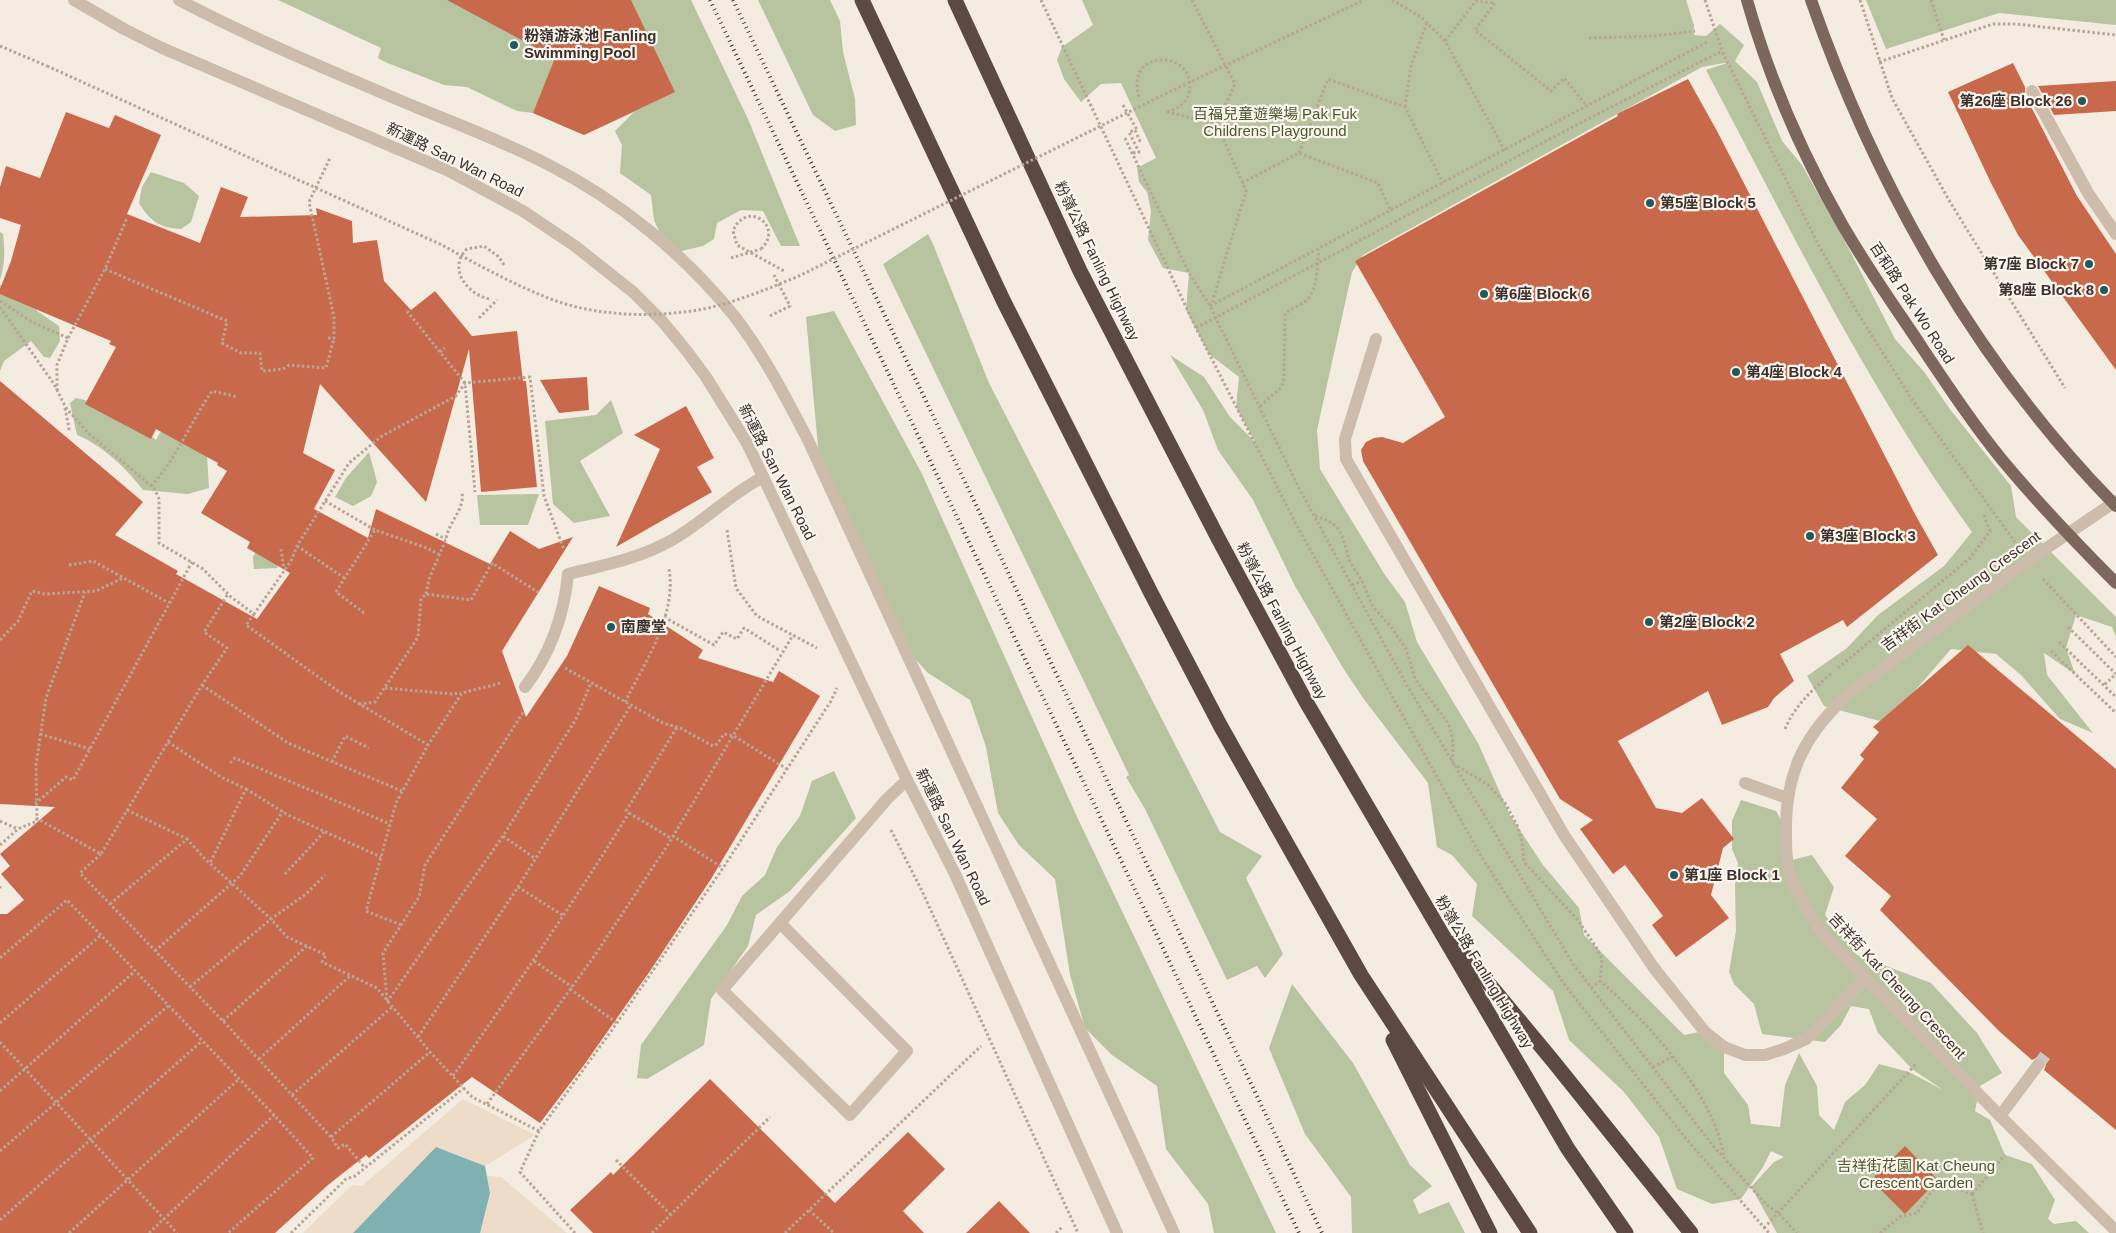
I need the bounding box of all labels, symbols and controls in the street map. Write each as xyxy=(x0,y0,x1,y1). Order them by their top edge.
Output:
place label: 粉嶺游泳池 Fanling Swimming Pool xyxy=(524,27,657,61)
marker: 粉嶺游泳池 Fanling Swimming Pool xyxy=(508,39,520,51)
place label: 第26座 Block 26 xyxy=(1959,92,2072,109)
marker: 第26座 Block 26 xyxy=(2076,95,2088,107)
park label: 百福兒童遊樂場 Pak Fuk Childrens Playground xyxy=(1193,105,1358,139)
street label: 新運路 San Wan Road xyxy=(384,119,527,200)
street label: 粉嶺公路 Fanling Highway xyxy=(1051,178,1144,344)
place label: 第5座 Block 5 xyxy=(1660,194,1756,211)
marker: 第5座 Block 5 xyxy=(1644,197,1656,209)
street label: 百和路 Pak Wo Road xyxy=(1867,239,1958,367)
place label: 第7座 Block 7 xyxy=(1983,255,2079,272)
marker: 第7座 Block 7 xyxy=(2083,258,2095,270)
place label: 第8座 Block 8 xyxy=(1998,281,2094,298)
marker: 第8座 Block 8 xyxy=(2098,284,2110,296)
place label: 第6座 Block 6 xyxy=(1494,285,1590,302)
marker: 第6座 Block 6 xyxy=(1478,288,1490,300)
place label: 第4座 Block 4 xyxy=(1746,363,1843,380)
marker: 第4座 Block 4 xyxy=(1730,366,1742,378)
street label: 新運路 San Wan Road xyxy=(736,401,819,543)
place label: 第3座 Block 3 xyxy=(1820,527,1916,544)
street label: 吉祥街 Kat Cheung Crescent xyxy=(1878,527,2044,654)
marker: 第3座 Block 3 xyxy=(1804,530,1816,542)
street label: 粉嶺公路 Fanling Highway xyxy=(1234,539,1331,702)
place label: 第2座 Block 2 xyxy=(1659,613,1755,630)
marker: 第2座 Block 2 xyxy=(1643,616,1655,628)
place label: 南慶堂 xyxy=(621,618,666,635)
marker: 南慶堂 xyxy=(605,621,617,633)
street label: 新運路 San Wan Road xyxy=(913,765,994,908)
place label: 第1座 Block 1 xyxy=(1684,866,1780,883)
marker: 第1座 Block 1 xyxy=(1668,869,1680,881)
street label: 粉嶺公路 Fanling Highway xyxy=(1432,892,1537,1052)
street label: 吉祥街 Kat Cheung Crescent xyxy=(1825,909,1970,1062)
park label: 吉祥街花園 Kat Cheung Crescent Garden xyxy=(1837,1157,1995,1191)

